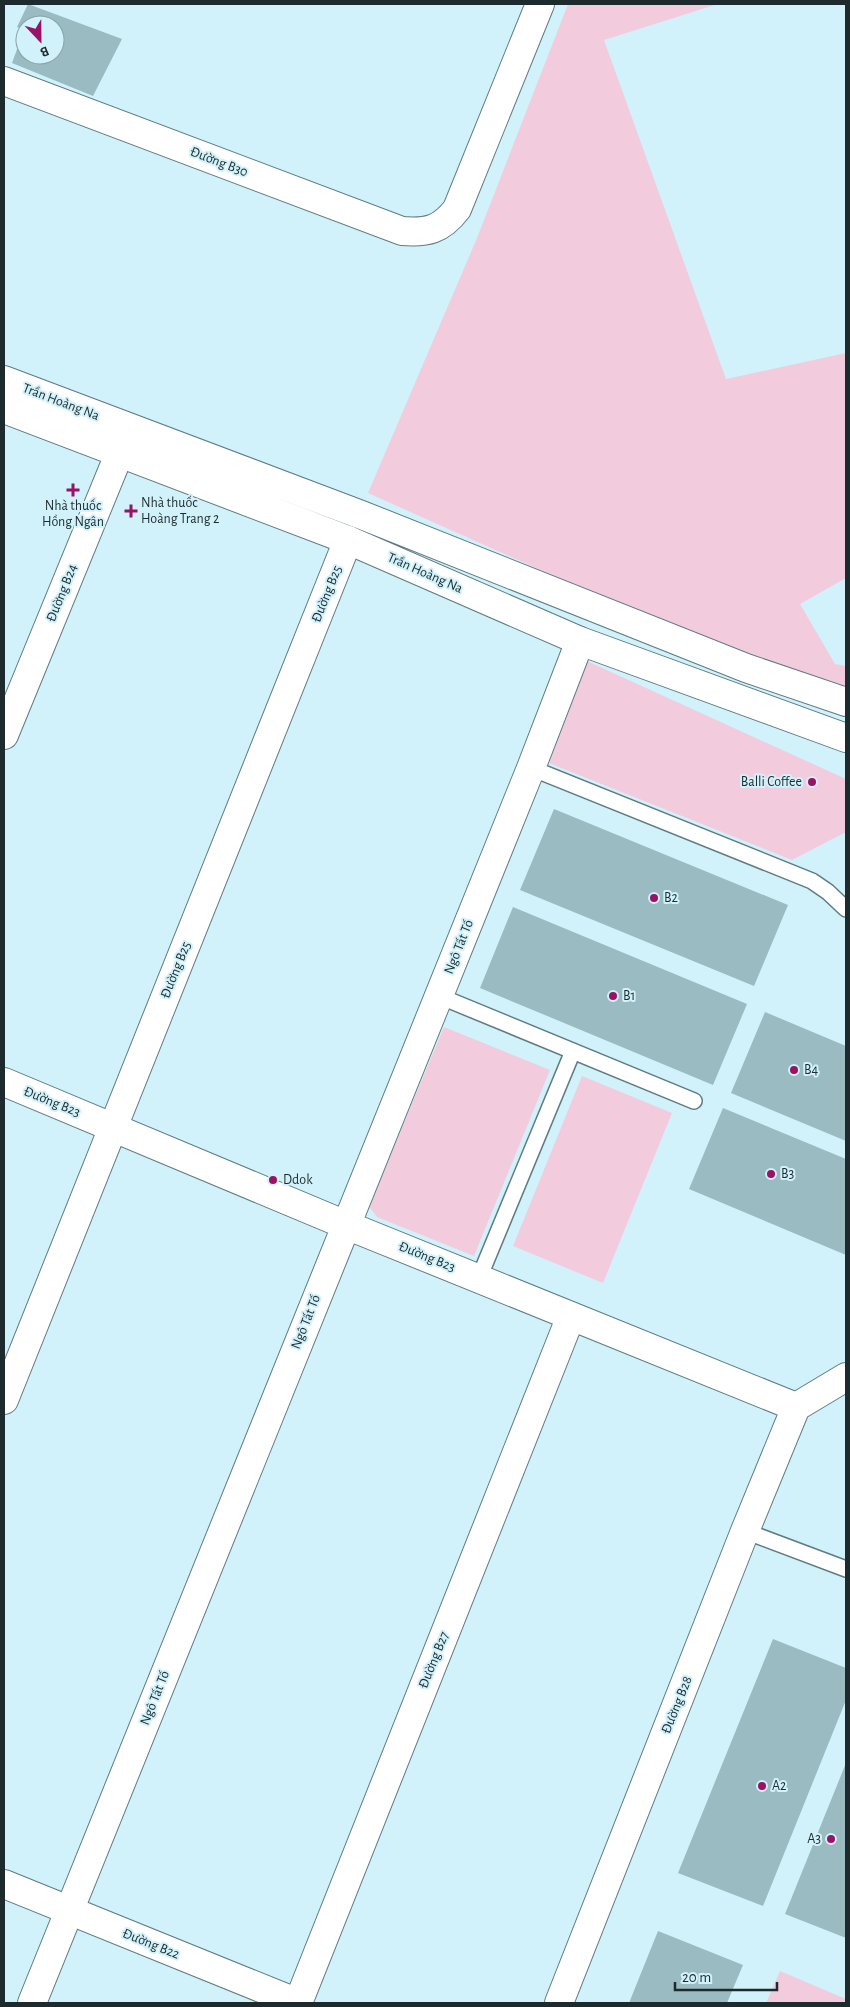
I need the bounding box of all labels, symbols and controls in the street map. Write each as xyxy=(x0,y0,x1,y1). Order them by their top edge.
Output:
north arrow xyxy=(15,15,65,65)
text: B xyxy=(38,43,51,59)
street label: Đường B30 xyxy=(188,145,250,179)
street label: Trần Hoàng Na xyxy=(21,380,102,423)
marker: Nhà thuốc Hồng Ngân xyxy=(67,484,79,496)
place label: Nhà thuốc Hoàng Trang 2 xyxy=(141,495,219,526)
place label: Nhà thuốc Hồng Ngân xyxy=(42,498,104,529)
marker: Nhà thuốc Hoàng Trang 2 xyxy=(125,505,137,517)
street label: Trần Hoàng Na xyxy=(385,549,466,596)
street label: Đường B24 xyxy=(44,562,80,624)
street label: Đường B25 xyxy=(309,564,345,624)
place label: Balli Coffee xyxy=(741,775,802,789)
marker: Balli Coffee xyxy=(806,776,818,788)
place label: B2 xyxy=(664,891,678,905)
marker: B2 xyxy=(648,892,660,904)
street label: Ngô Tất Tố xyxy=(441,917,476,976)
street label: Đường B25 xyxy=(158,940,194,1000)
place label: B1 xyxy=(623,989,635,1003)
marker: B1 xyxy=(607,990,619,1002)
place label: B4 xyxy=(804,1063,819,1077)
marker: B4 xyxy=(788,1064,800,1076)
street label: Đường B23 xyxy=(22,1084,83,1120)
place label: B3 xyxy=(781,1167,795,1181)
marker: B3 xyxy=(765,1168,777,1180)
place label: Ddok xyxy=(283,1173,313,1187)
marker: Ddok xyxy=(267,1174,279,1186)
street label: Đường B23 xyxy=(397,1239,458,1275)
street label: Ngô Tất Tố xyxy=(288,1292,323,1351)
street label: Đường B27 xyxy=(416,1630,452,1690)
street label: Ngô Tất Tố xyxy=(137,1668,172,1727)
street label: Đường B28 xyxy=(659,1674,695,1736)
place label: A2 xyxy=(772,1779,786,1793)
marker: A2 xyxy=(756,1780,768,1792)
place label: A3 xyxy=(807,1832,821,1846)
marker: A3 xyxy=(825,1833,837,1845)
street label: Đường B22 xyxy=(120,1926,182,1962)
scale bar xyxy=(675,1960,778,1992)
text: 20 m xyxy=(682,1970,711,1985)

